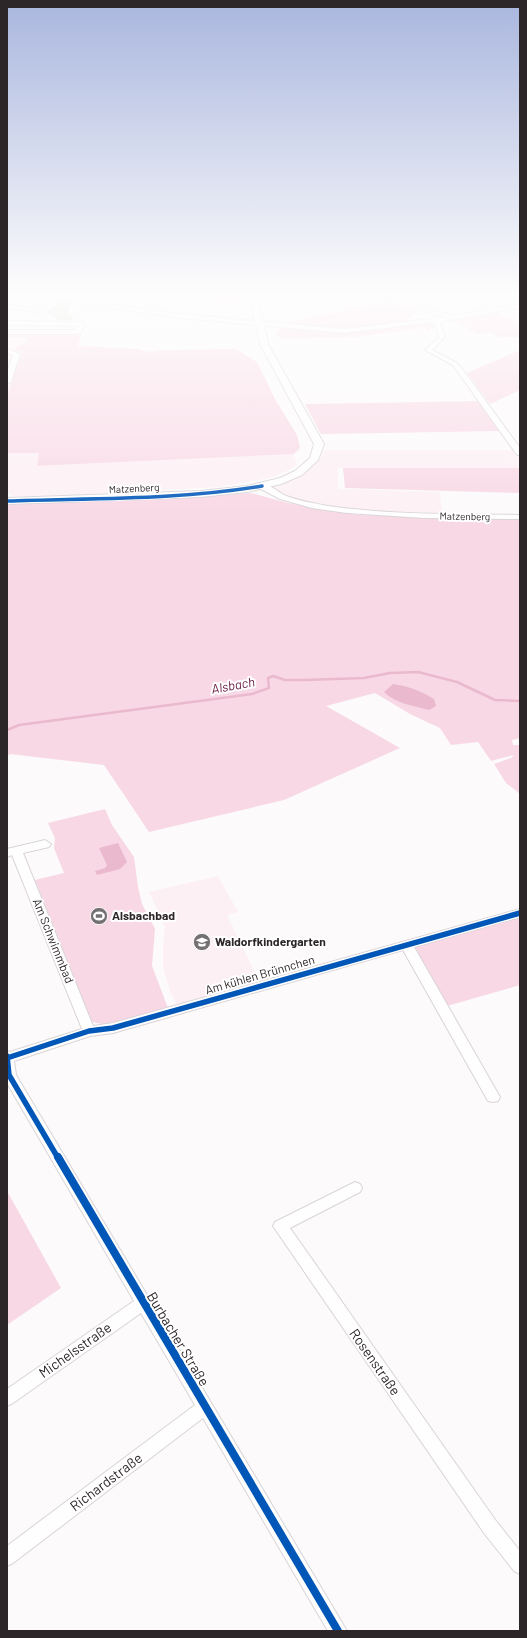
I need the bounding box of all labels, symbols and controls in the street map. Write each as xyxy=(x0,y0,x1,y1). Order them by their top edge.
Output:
street label: Matzenberg xyxy=(108,481,160,495)
street label: Matzenberg xyxy=(440,510,490,522)
water label: Alsbach xyxy=(210,673,256,697)
street label: Am Schwimmbad xyxy=(31,896,77,985)
sports icon: Alsbachbad xyxy=(89,906,109,926)
place label: Alsbachbad xyxy=(112,908,175,922)
school or university icon: Waldorfkindergarten xyxy=(192,932,212,952)
place label: Waldorfkindergarten xyxy=(215,934,326,948)
street label: Am kühlen Brünnchen xyxy=(203,952,316,996)
street label: Burbacher Straße xyxy=(144,1289,213,1389)
street label: Michelsstraße xyxy=(35,1318,114,1381)
street label: Rosenstraße xyxy=(346,1325,405,1398)
street label: Richardstraße xyxy=(66,1449,145,1514)

